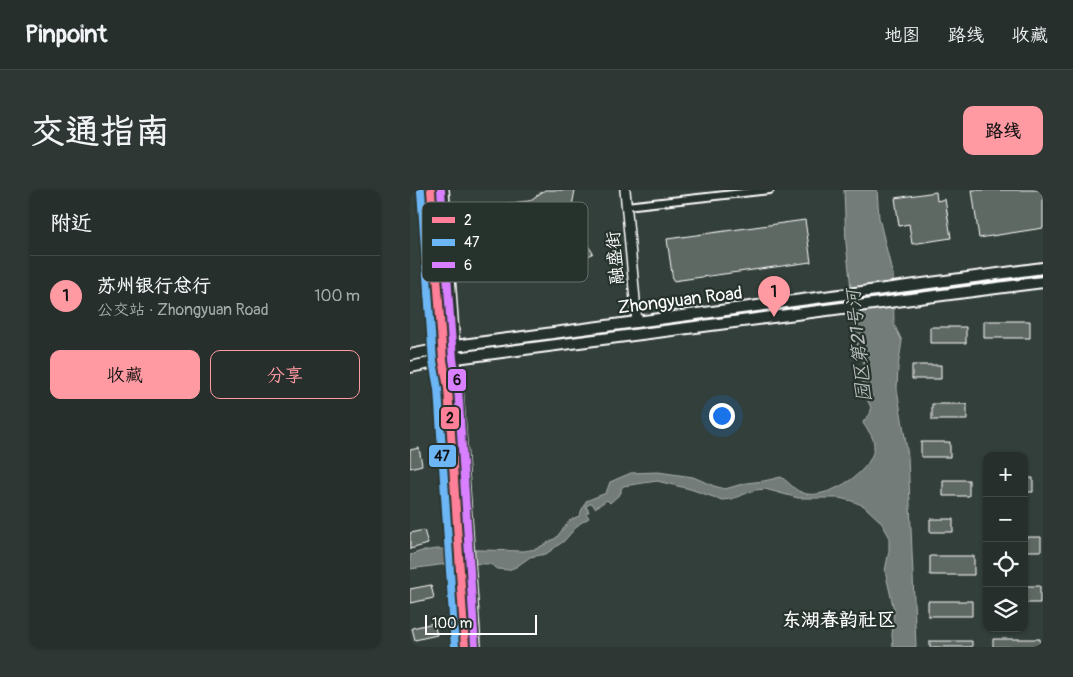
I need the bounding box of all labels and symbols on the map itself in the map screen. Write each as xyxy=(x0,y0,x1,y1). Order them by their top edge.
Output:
legend xyxy=(422,202,588,282)
text: 2 xyxy=(464,212,472,229)
street label: 融盛街 xyxy=(602,230,629,286)
text: 47 xyxy=(464,234,480,251)
text: 6 xyxy=(464,257,472,274)
pin: 1 xyxy=(758,276,790,317)
street label: Zhongyuan Road xyxy=(616,281,744,320)
water label: 园区第21号河 xyxy=(841,285,877,403)
line badge: 6 xyxy=(447,368,467,392)
text: 6 xyxy=(453,372,461,389)
your location xyxy=(709,403,735,429)
line badge: 2 xyxy=(440,406,460,430)
text: 2 xyxy=(446,410,454,427)
line badge: 47 xyxy=(428,444,457,468)
text: 47 xyxy=(434,448,450,465)
district label: 东湖春韵社区 xyxy=(782,608,896,632)
scale bar xyxy=(425,612,538,635)

